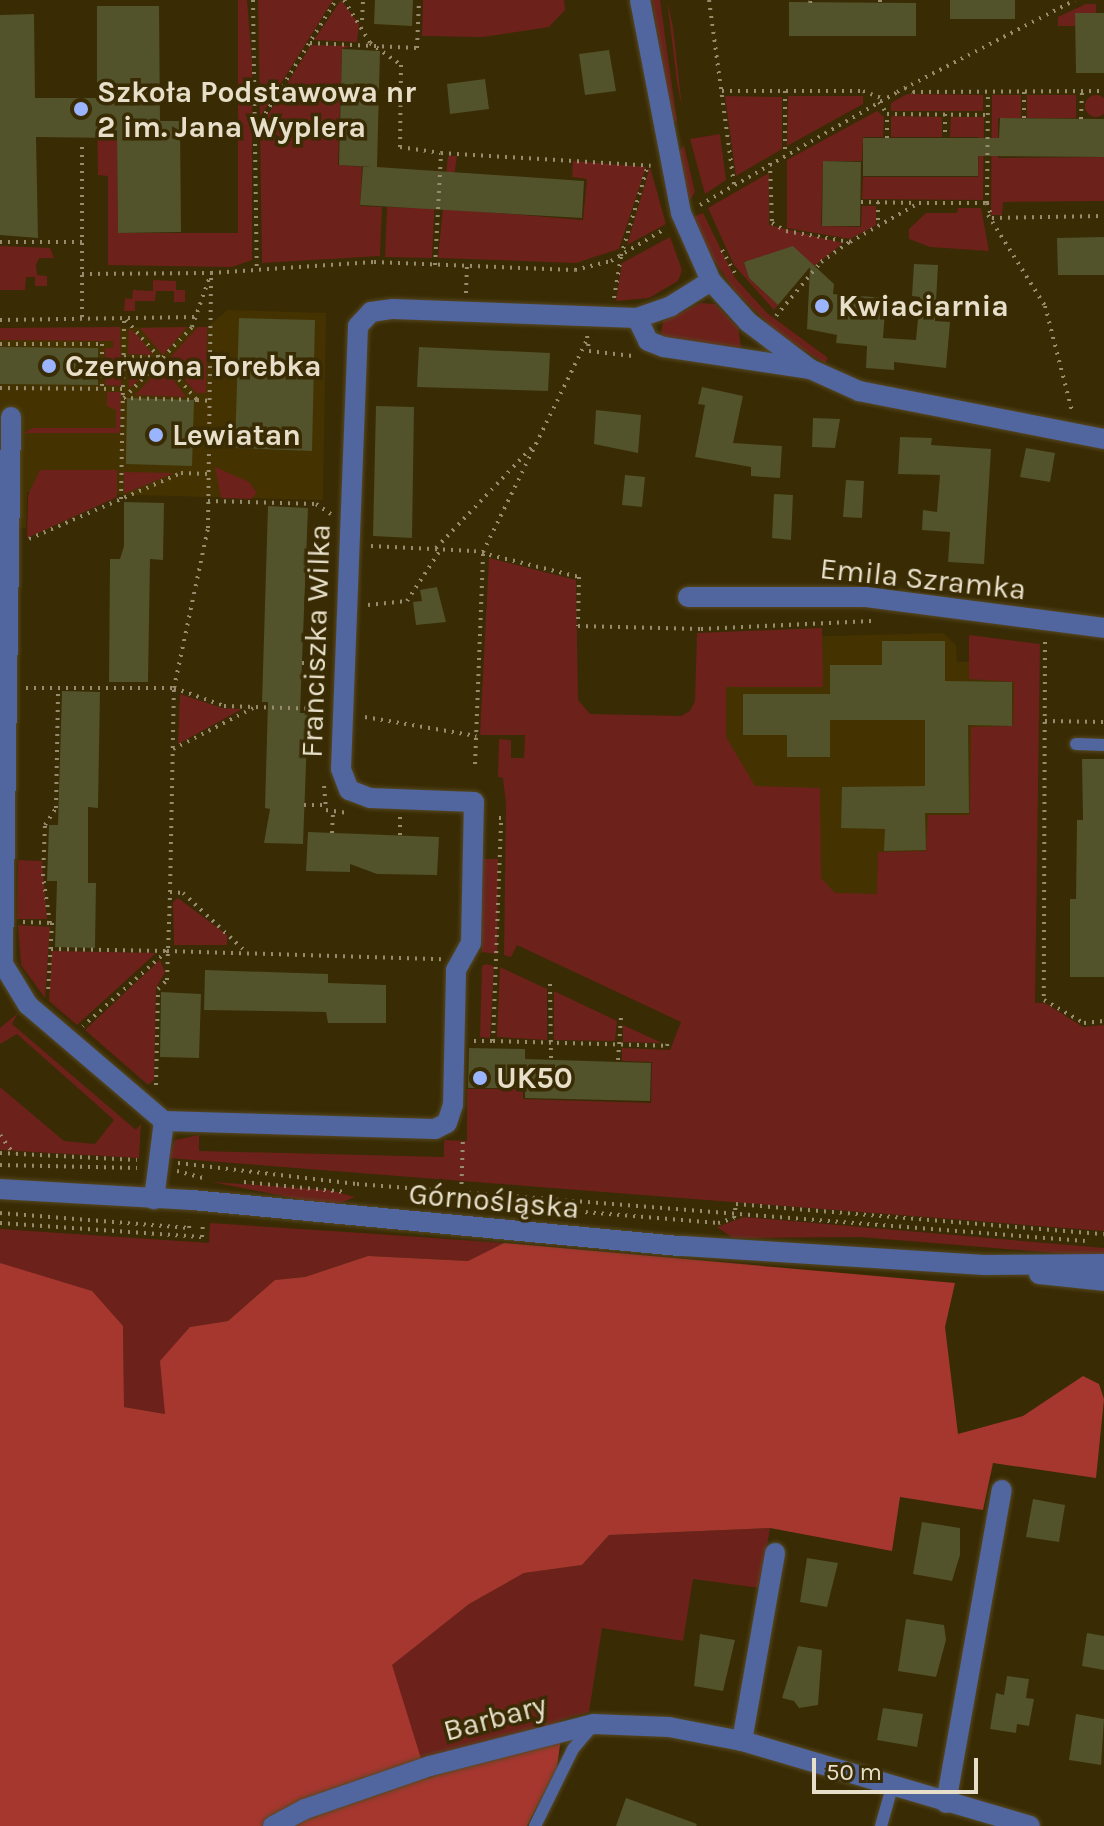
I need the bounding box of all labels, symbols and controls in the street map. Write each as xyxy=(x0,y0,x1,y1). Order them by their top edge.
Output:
place label: Szkoła Podstawowa nr 2 im. Jana Wyplera xyxy=(97,74,416,144)
marker: Szkoła Podstawowa nr 2 im. Jana Wyplera xyxy=(72,100,90,118)
place label: Kwiaciarnia xyxy=(838,288,1009,324)
marker: Kwiaciarnia xyxy=(813,297,831,315)
place label: Czerwona Torebka xyxy=(65,348,322,384)
marker: Czerwona Torebka xyxy=(40,357,58,375)
place label: Lewiatan xyxy=(172,417,301,453)
marker: Lewiatan xyxy=(147,426,165,444)
street label: Franciszka Wilka xyxy=(294,524,338,758)
street label: Emila Szramka xyxy=(818,550,1028,608)
place label: UK50 xyxy=(496,1060,573,1096)
marker: UK50 xyxy=(471,1069,489,1087)
street label: Górnośląska xyxy=(407,1176,581,1226)
street label: Barbary xyxy=(440,1687,550,1749)
scale bar xyxy=(816,1742,982,1792)
text: 50 m xyxy=(826,1758,882,1786)

